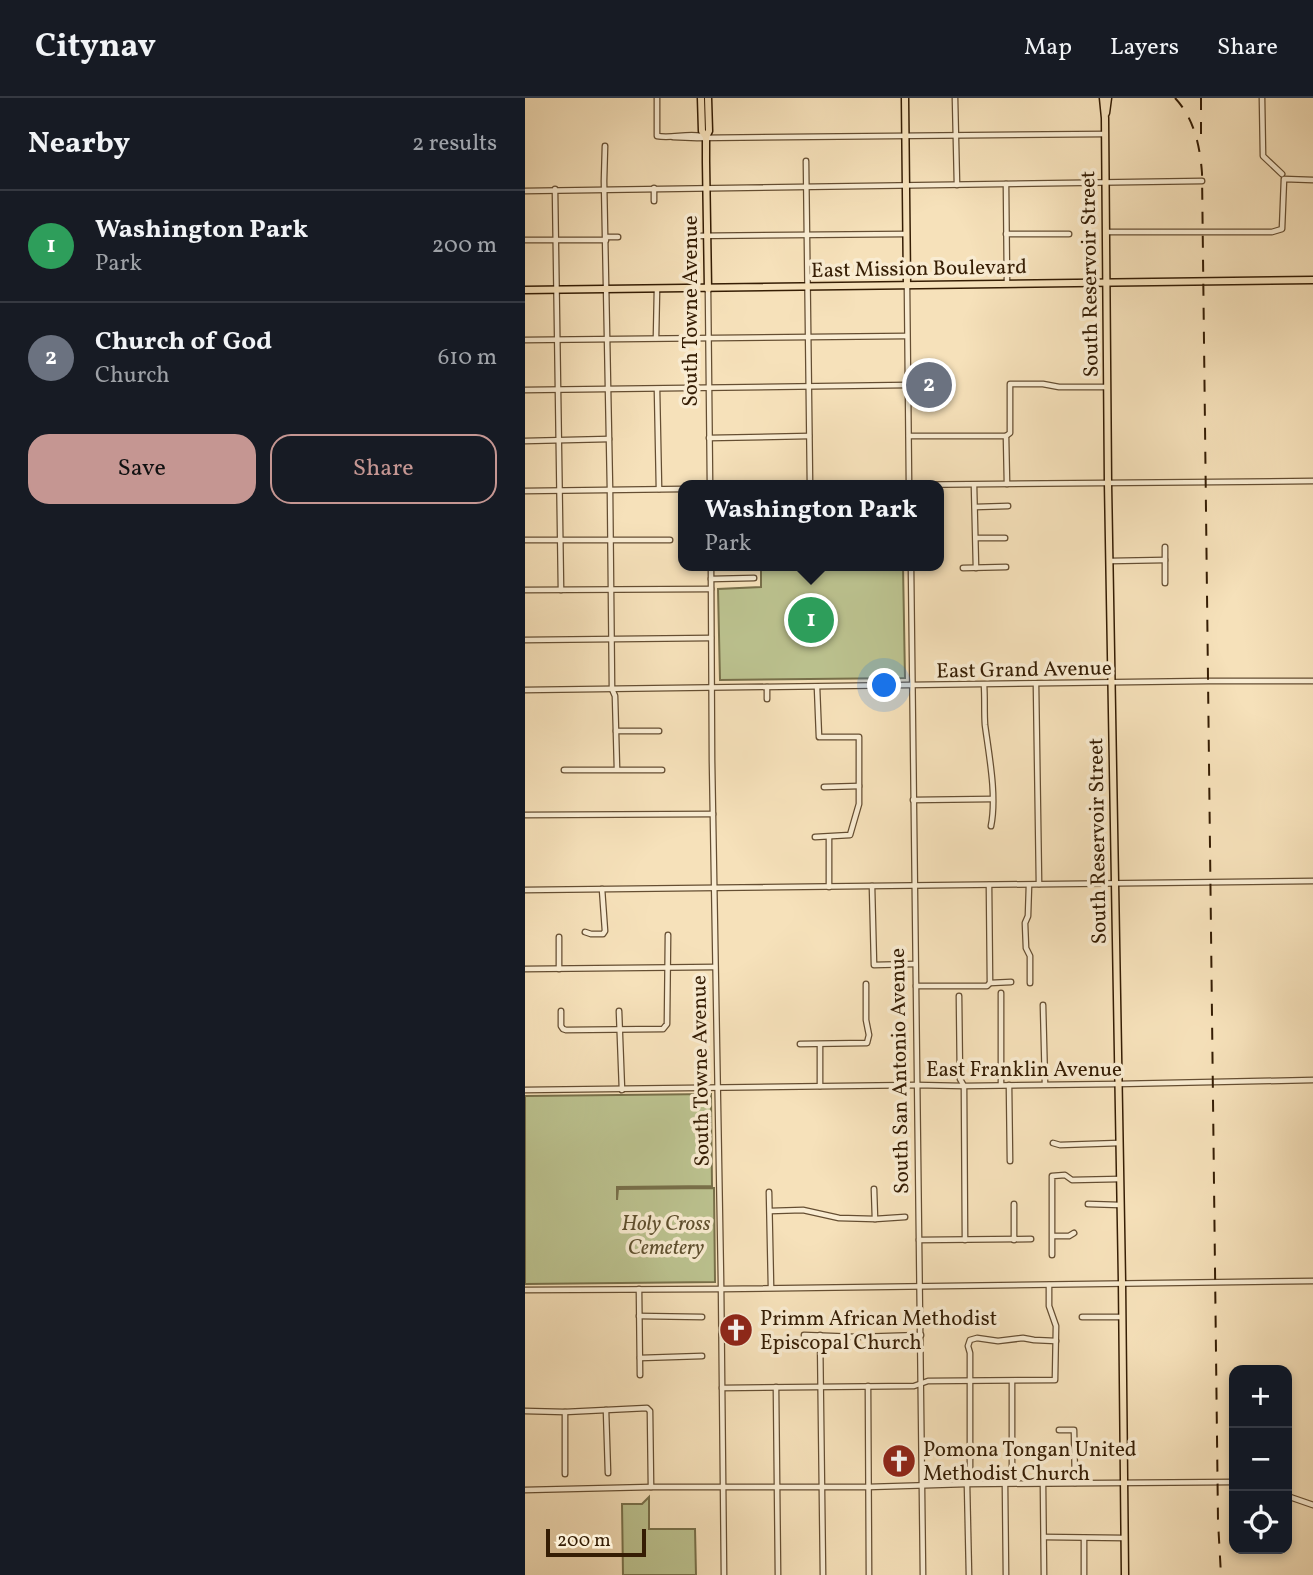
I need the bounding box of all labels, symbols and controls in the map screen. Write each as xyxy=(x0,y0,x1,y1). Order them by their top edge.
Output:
text: Citynav xyxy=(35,25,156,71)
text: Map xyxy=(1024,31,1072,65)
text: Layers xyxy=(1110,31,1179,65)
text: Share xyxy=(1217,31,1278,65)
text: Nearby xyxy=(28,123,130,165)
text: 2 results xyxy=(412,128,497,160)
street label: South Reservoir Street xyxy=(1074,170,1107,378)
text: Washington Park xyxy=(95,212,308,248)
street label: South Towne Avenue xyxy=(677,215,706,407)
text: 1 xyxy=(46,230,56,262)
text: 200 m xyxy=(432,230,497,262)
text: Park xyxy=(95,248,142,280)
street label: East Mission Boulevard xyxy=(811,253,1027,286)
text: Church of God xyxy=(95,324,272,360)
text: 2 xyxy=(45,342,57,374)
text: 610 m xyxy=(438,342,497,374)
pin: 2 xyxy=(906,359,952,411)
text: Church xyxy=(95,360,170,392)
button: Save xyxy=(28,434,256,504)
button: Share xyxy=(270,434,497,504)
popup xyxy=(678,480,944,571)
text: Washington Park xyxy=(704,492,918,528)
text: Park xyxy=(704,528,751,560)
pin: 1 xyxy=(788,594,834,646)
street label: East Grand Avenue xyxy=(936,654,1112,687)
your location xyxy=(867,668,901,702)
street label: South Reservoir Street xyxy=(1082,737,1115,945)
street label: South San Antonio Avenue xyxy=(884,948,917,1194)
street label: South Towne Avenue xyxy=(685,975,718,1167)
street label: East Franklin Avenue xyxy=(926,1056,1122,1085)
park label: Holy Cross Cemetery xyxy=(621,1210,711,1263)
place label: Primm African Methodist Episcopal Church xyxy=(760,1305,997,1358)
church icon: Primm African Methodist Episcopal Church xyxy=(717,1311,755,1349)
map controls xyxy=(1229,1365,1292,1554)
button: + xyxy=(1229,1365,1292,1428)
button: − xyxy=(1229,1428,1292,1491)
place label: Pomona Tongan United Methodist Church xyxy=(923,1436,1137,1489)
church icon: Pomona Tongan United Methodist Church xyxy=(880,1442,918,1480)
button: locate xyxy=(1229,1491,1292,1554)
scale bar xyxy=(546,1526,646,1558)
text: 200 m xyxy=(557,1528,611,1554)

